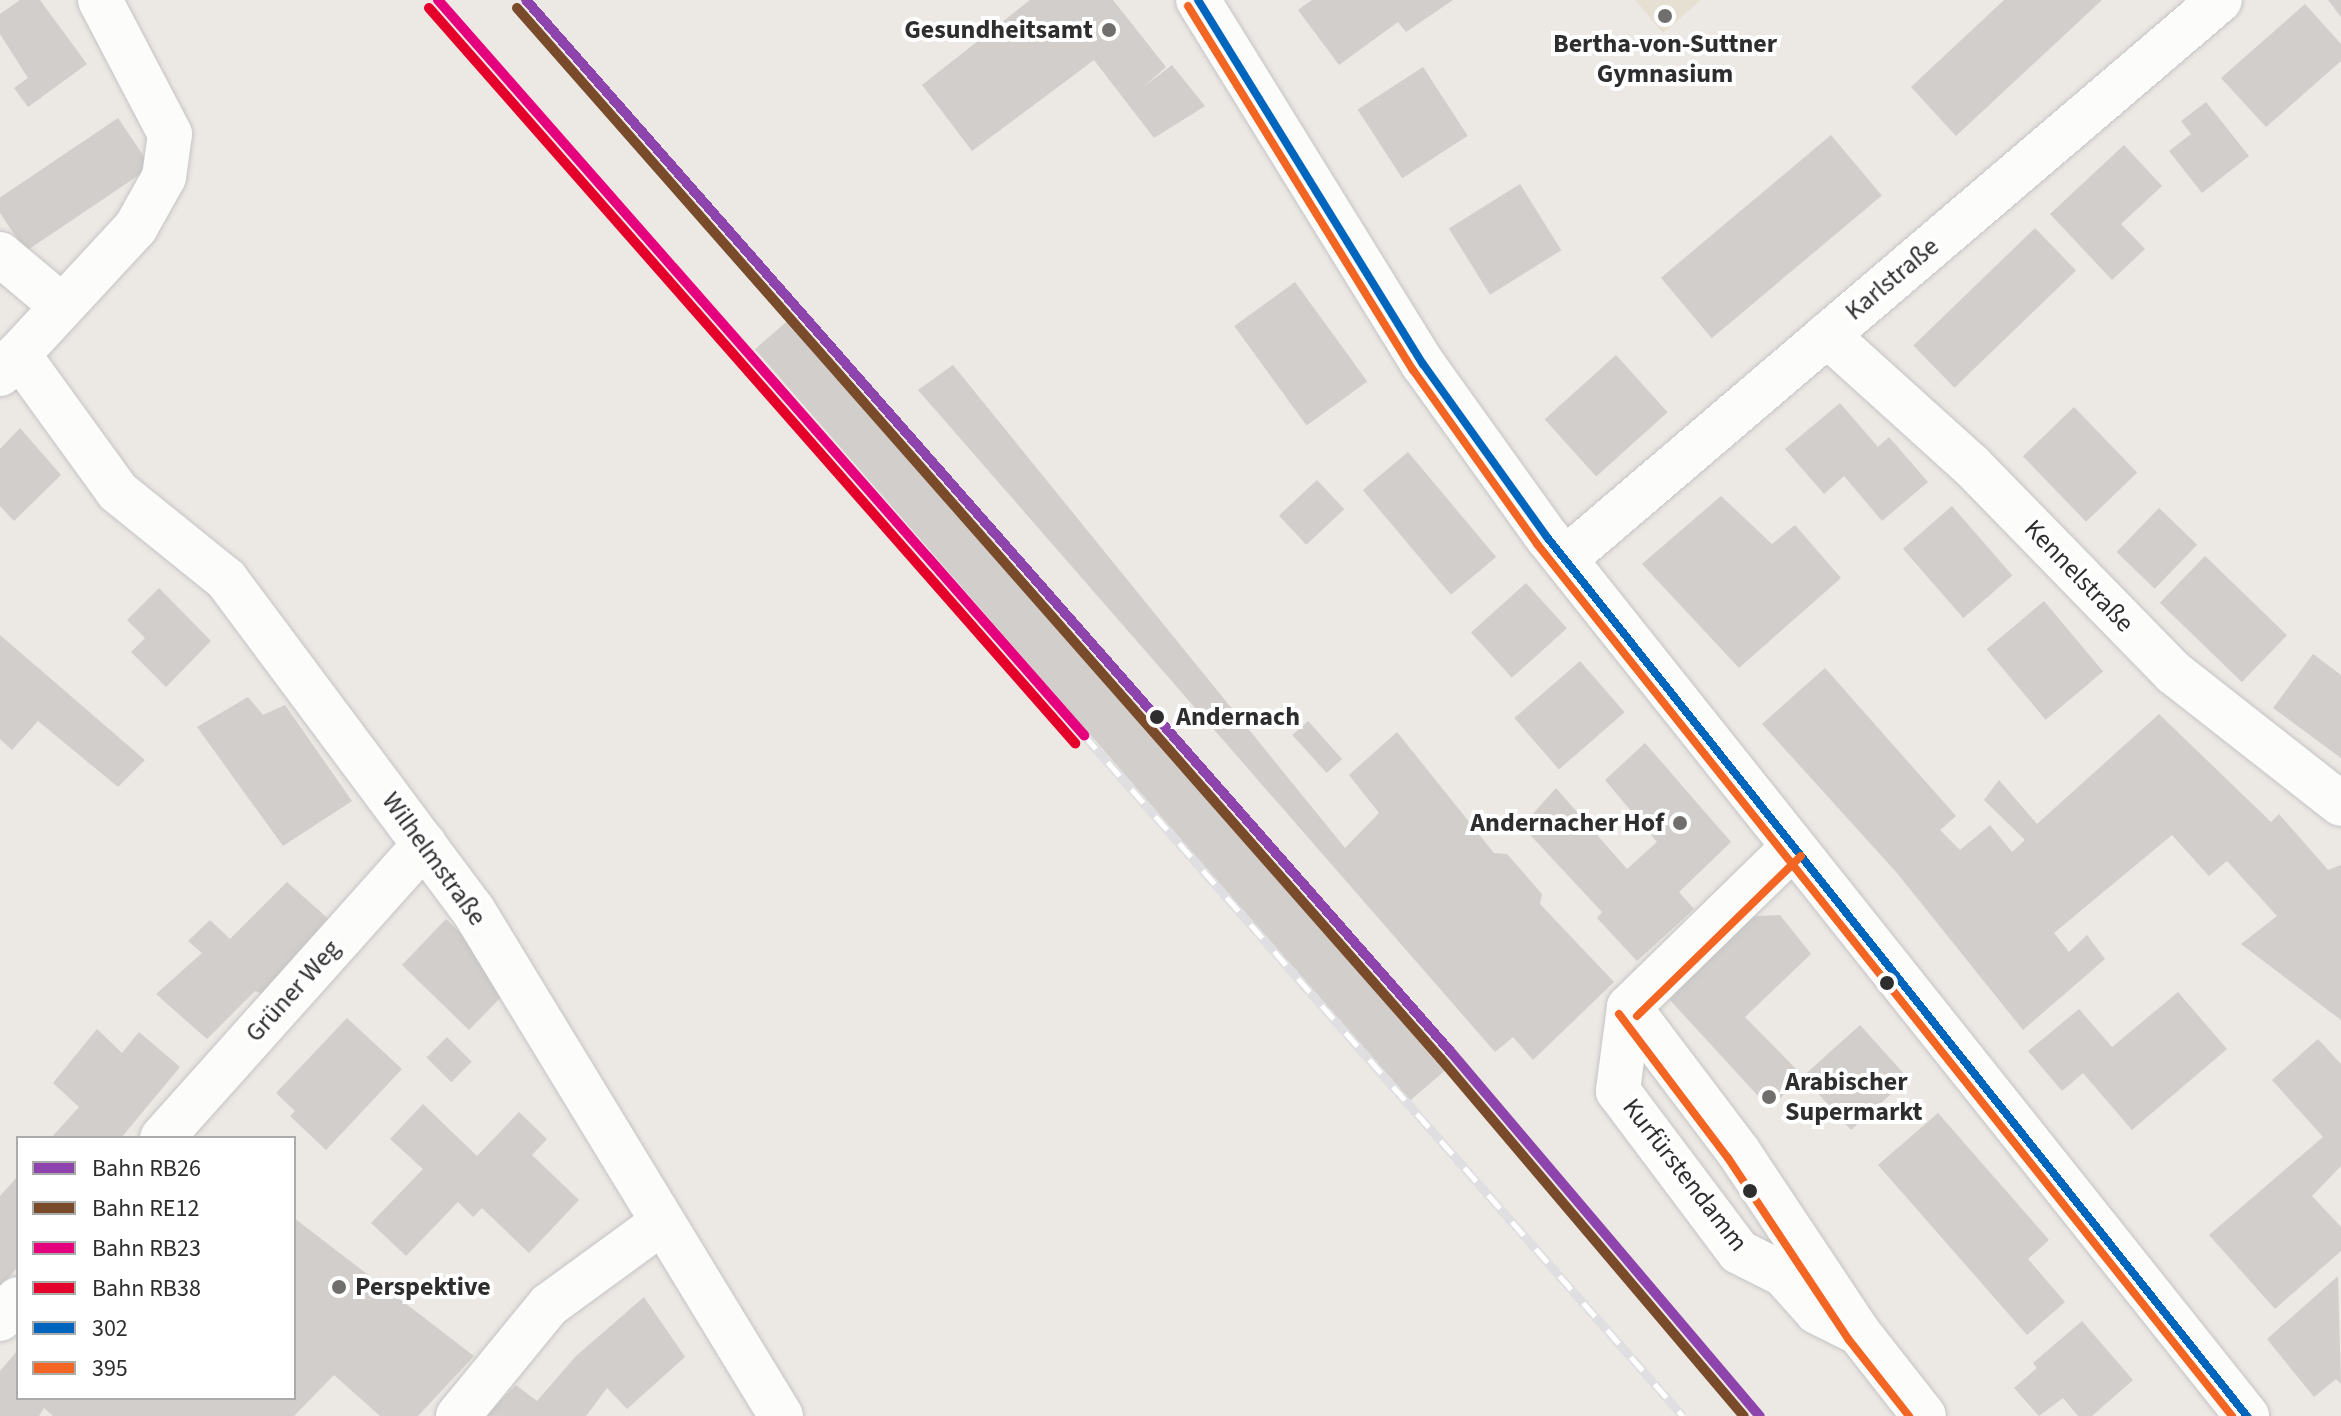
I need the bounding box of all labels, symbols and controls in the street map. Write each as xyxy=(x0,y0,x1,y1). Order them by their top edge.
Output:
marker: Bertha-von-Suttner Gymnasium xyxy=(1656,7,1674,25)
place label: Gesundheitsamt xyxy=(904,14,1093,46)
marker: Gesundheitsamt xyxy=(1100,21,1118,39)
place label: Bertha-von-Suttner Gymnasium xyxy=(1553,28,1777,90)
street label: Karlstraße xyxy=(1839,231,1945,327)
street label: Kennelstraße xyxy=(2018,513,2140,639)
place label: Andernach xyxy=(1176,701,1300,733)
marker: Andernach xyxy=(1145,705,1169,729)
street label: Wilhelmstraße xyxy=(375,786,493,932)
place label: Andernacher Hof xyxy=(1470,807,1664,839)
marker: Andernacher Hof xyxy=(1671,814,1689,832)
street label: Grüner Weg xyxy=(239,933,347,1049)
unlabelled marker xyxy=(1879,975,1895,991)
place label: Arabischer Supermarkt xyxy=(1785,1066,1923,1128)
marker: Arabischer Supermarkt xyxy=(1760,1088,1778,1106)
street label: Kurfürstendamm xyxy=(1616,1092,1754,1258)
legend xyxy=(16,1136,296,1400)
text: Bahn RB26 xyxy=(92,1151,201,1186)
unlabelled marker xyxy=(1742,1183,1758,1199)
text: Bahn RE12 xyxy=(92,1191,199,1226)
text: Bahn RB23 xyxy=(92,1231,201,1266)
text: Bahn RB38 xyxy=(92,1271,201,1306)
place label: Perspektive xyxy=(355,1271,491,1303)
marker: Perspektive xyxy=(330,1278,348,1296)
text: 302 xyxy=(92,1311,128,1346)
text: 395 xyxy=(92,1351,128,1386)

